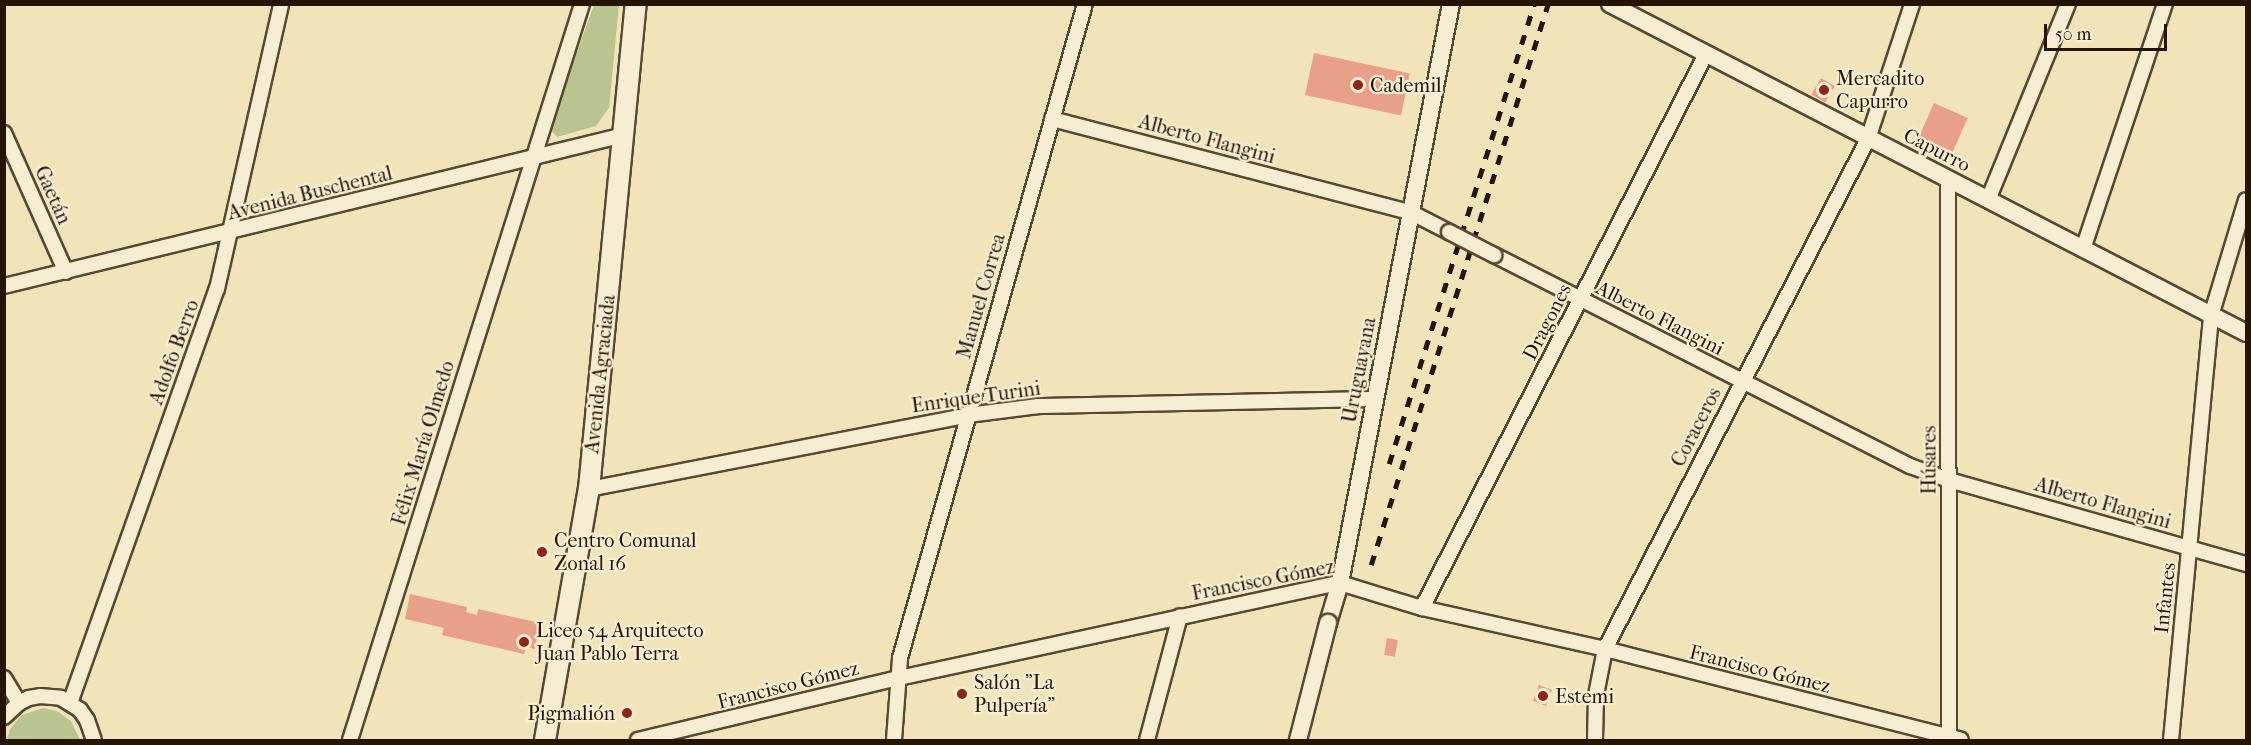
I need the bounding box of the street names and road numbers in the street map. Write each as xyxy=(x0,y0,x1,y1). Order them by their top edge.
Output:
street label: Alberto Flangini xyxy=(1136,109,1278,169)
street label: Capurro xyxy=(1900,123,1974,177)
street label: Avenida Buschental xyxy=(225,161,395,225)
street label: Gaetán xyxy=(30,162,76,228)
street label: Manuel Correa xyxy=(952,231,1010,361)
street label: Alberto Flangini xyxy=(1592,275,1728,361)
street label: Dragones xyxy=(1518,280,1576,364)
street label: Avenida Agraciada xyxy=(580,293,620,455)
street label: Adolfo Berro xyxy=(144,296,204,408)
street label: Uruguayana xyxy=(1337,315,1381,425)
street label: Félix María Olmedo xyxy=(387,358,459,528)
street label: Enrique Turini xyxy=(910,376,1042,418)
street label: Coraceros xyxy=(1666,383,1726,471)
street label: Húsares xyxy=(1917,425,1941,495)
street label: Alberto Flangini xyxy=(2032,472,2174,534)
street label: Francisco Gómez xyxy=(1190,554,1336,606)
street label: Infantes xyxy=(2149,561,2181,635)
street label: Francisco Gómez xyxy=(1687,640,1833,698)
street label: Francisco Gómez xyxy=(715,656,861,714)

